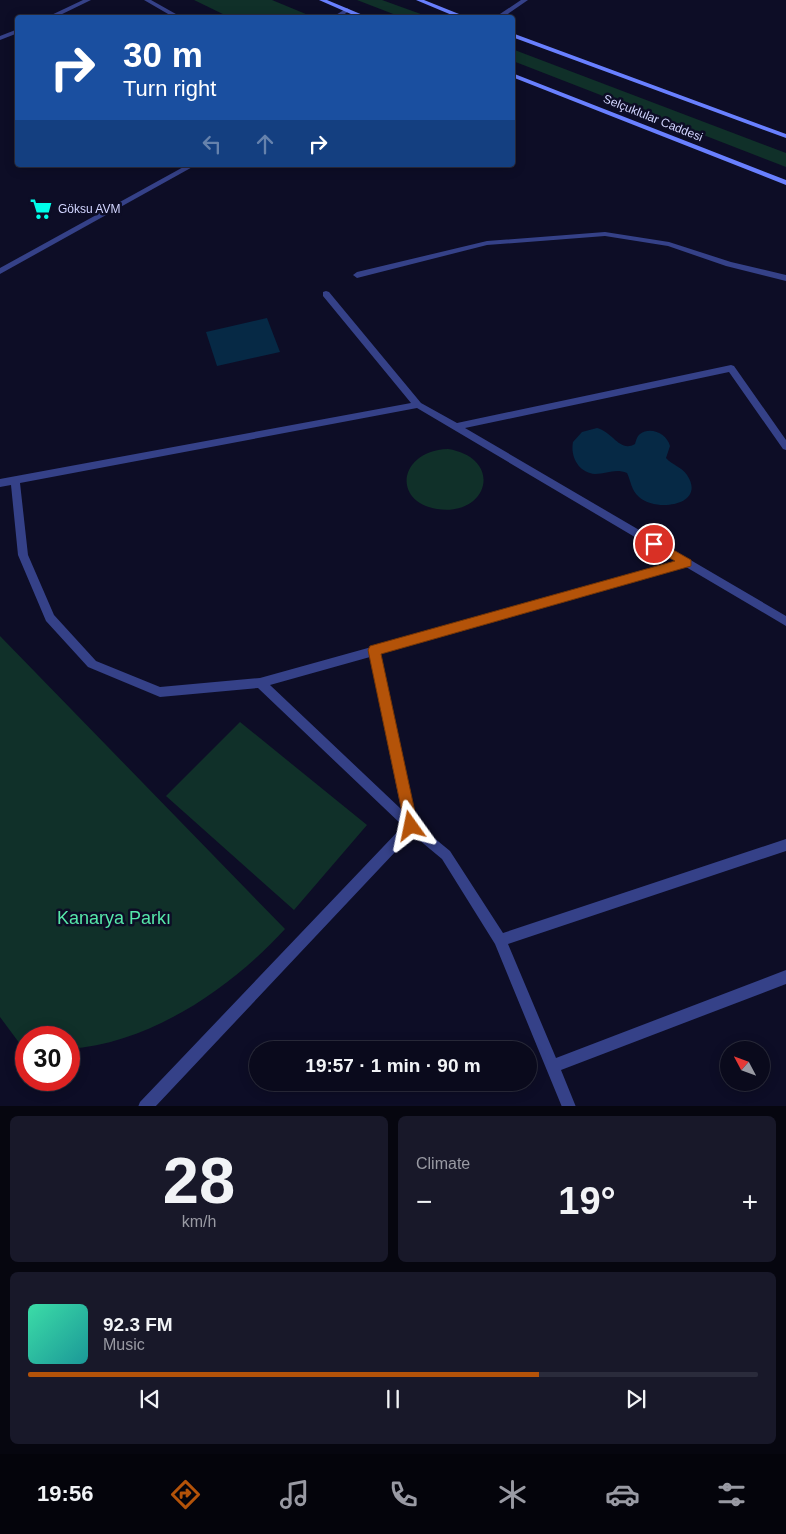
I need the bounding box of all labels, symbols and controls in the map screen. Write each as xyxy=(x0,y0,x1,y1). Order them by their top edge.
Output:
icon: right xyxy=(40,35,105,100)
text: 30 m xyxy=(123,35,203,74)
text: Turn right xyxy=(123,76,216,101)
street label: Selçuklular Caddesi xyxy=(601,92,705,144)
icon: left xyxy=(198,130,226,158)
icon: ahead xyxy=(251,130,279,158)
icon: right xyxy=(304,130,332,158)
supermarket icon: Göksu AVM xyxy=(28,196,54,222)
place label: Göksu AVM xyxy=(58,202,120,216)
pin xyxy=(633,523,675,565)
icon: arrive xyxy=(640,530,668,558)
position arrow xyxy=(384,799,436,851)
park label: Kanarya Parkı xyxy=(57,908,171,928)
speed limit sign: 30 xyxy=(15,1026,80,1091)
north arrow xyxy=(720,1041,770,1091)
map controls xyxy=(720,1041,770,1091)
text: 19:57 · 1 min · 90 m xyxy=(305,1055,481,1076)
text: 28 xyxy=(163,1144,235,1217)
text: Climate xyxy=(416,1155,470,1172)
text: 19° xyxy=(558,1180,616,1222)
text: − xyxy=(416,1186,432,1217)
text: + xyxy=(742,1186,758,1217)
text: km/h xyxy=(182,1213,216,1230)
text: 92.3 FM xyxy=(103,1314,173,1335)
text: Music xyxy=(103,1336,145,1353)
icon: previous xyxy=(136,1385,164,1413)
icon: pause xyxy=(379,1385,407,1413)
icon: next xyxy=(622,1385,650,1413)
icon: directions xyxy=(168,1477,203,1512)
icon: music xyxy=(277,1477,312,1512)
icon: phone xyxy=(386,1477,421,1512)
icon: climate xyxy=(495,1477,530,1512)
icon: car xyxy=(605,1477,640,1512)
icon: filters xyxy=(714,1477,749,1512)
text: 19:56 xyxy=(37,1481,93,1506)

